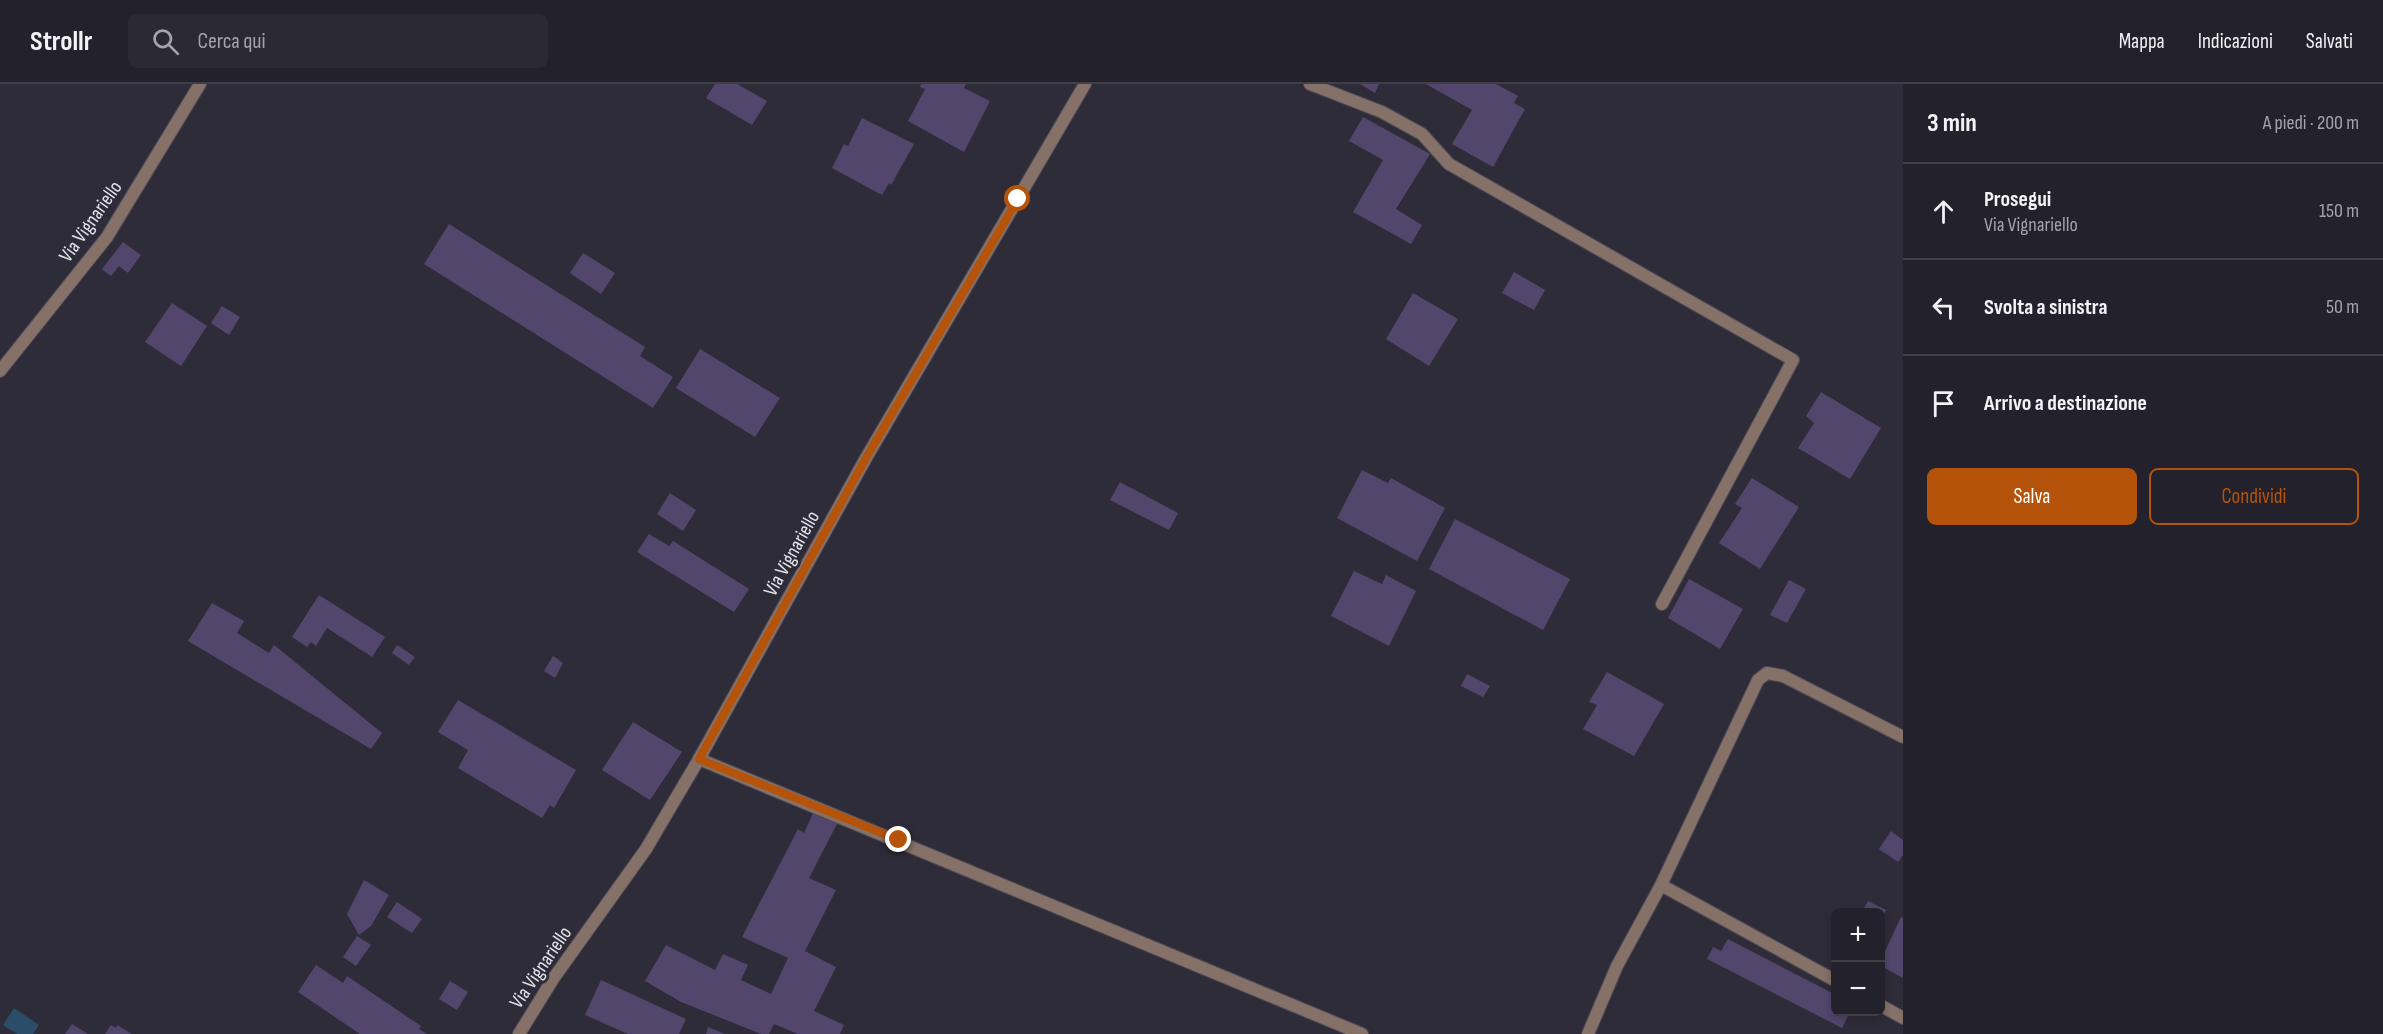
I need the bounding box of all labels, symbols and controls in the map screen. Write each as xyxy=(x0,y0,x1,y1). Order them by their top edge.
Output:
search box xyxy=(128,14,548,68)
text: Strollr xyxy=(30,25,92,58)
icon: search xyxy=(149,25,182,58)
text: Cerca qui xyxy=(197,28,266,55)
text: Mappa xyxy=(2119,29,2165,54)
text: Indicazioni xyxy=(2198,29,2273,54)
text: Salvati xyxy=(2306,29,2353,54)
text: 3 min xyxy=(1927,108,1977,139)
text: A piedi · 200 m xyxy=(2263,111,2359,135)
street label: Via Vignariello xyxy=(54,176,128,267)
route start xyxy=(1004,185,1030,211)
text: Prosegui xyxy=(1984,186,2051,213)
icon: ahead xyxy=(1927,195,1960,228)
text: 150 m xyxy=(2319,199,2359,223)
text: Via Vignariello xyxy=(1984,213,2078,237)
icon: left xyxy=(1927,291,1960,324)
text: Svolta a sinistra xyxy=(1984,294,2107,321)
text: 50 m xyxy=(2326,295,2359,319)
icon: arrive xyxy=(1927,387,1960,420)
text: Arrivo a destinazione xyxy=(1984,390,2147,417)
button: Salva xyxy=(1927,468,2137,525)
button: Condividi xyxy=(2149,468,2359,525)
street label: Via Vignariello xyxy=(759,507,825,600)
route end xyxy=(885,826,911,852)
map controls xyxy=(1831,908,1885,1016)
button: + xyxy=(1831,908,1885,962)
street label: Via Vignariello xyxy=(505,922,577,1013)
button: − xyxy=(1831,962,1885,1016)

